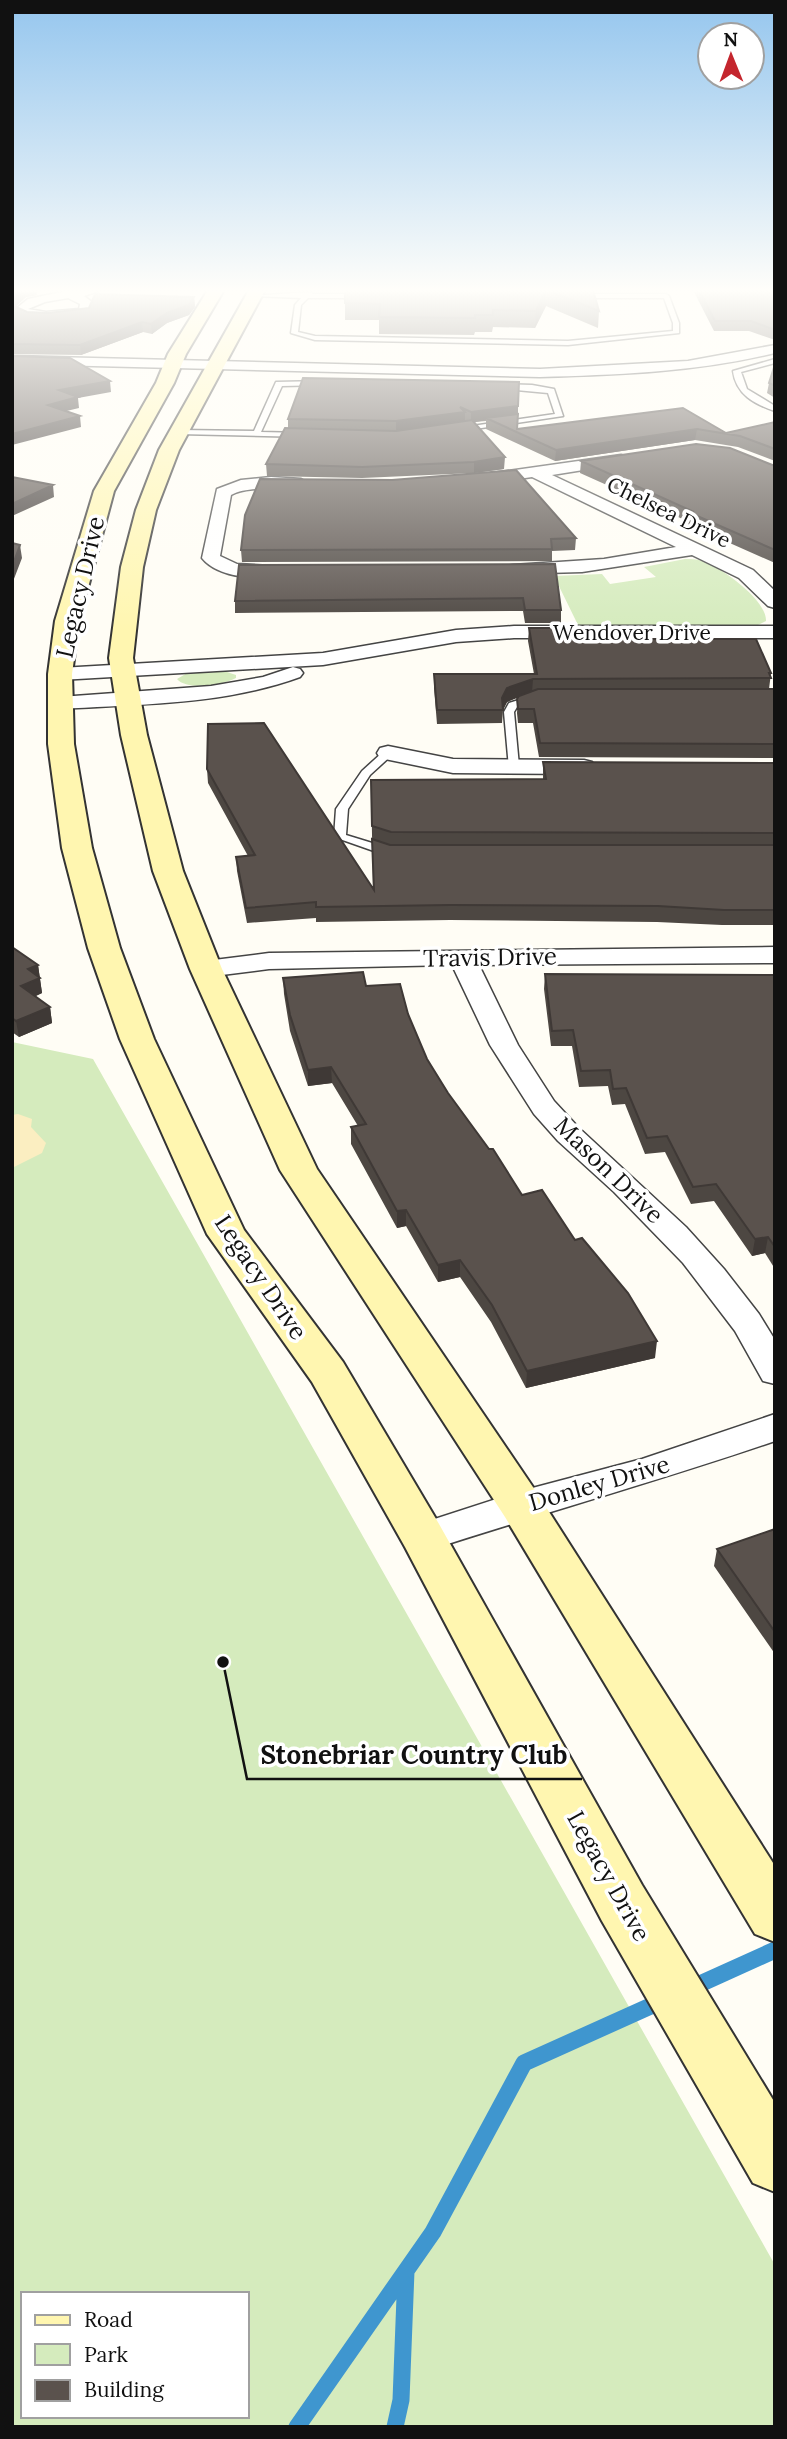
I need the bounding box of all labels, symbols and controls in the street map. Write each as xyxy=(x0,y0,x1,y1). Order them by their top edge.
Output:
north arrow xyxy=(696,21,766,91)
text: N xyxy=(723,27,739,51)
street label: Chelsea Drive xyxy=(603,470,735,554)
street label: Legacy Drive xyxy=(49,513,111,661)
street label: Wendover Drive xyxy=(553,619,711,646)
street label: Travis Drive xyxy=(423,940,557,974)
street label: Mason Drive xyxy=(548,1110,670,1230)
street label: Legacy Drive xyxy=(208,1209,314,1345)
street label: Donley Drive xyxy=(525,1448,673,1518)
callout: Stonebriar Country Club xyxy=(247,1732,582,1779)
text: Stonebriar Country Club xyxy=(260,1738,568,1771)
street label: Legacy Drive xyxy=(560,1805,658,1947)
legend xyxy=(21,2292,248,2418)
text: Road xyxy=(84,2306,133,2333)
text: Park xyxy=(84,2341,128,2368)
text: Building xyxy=(84,2376,164,2403)

